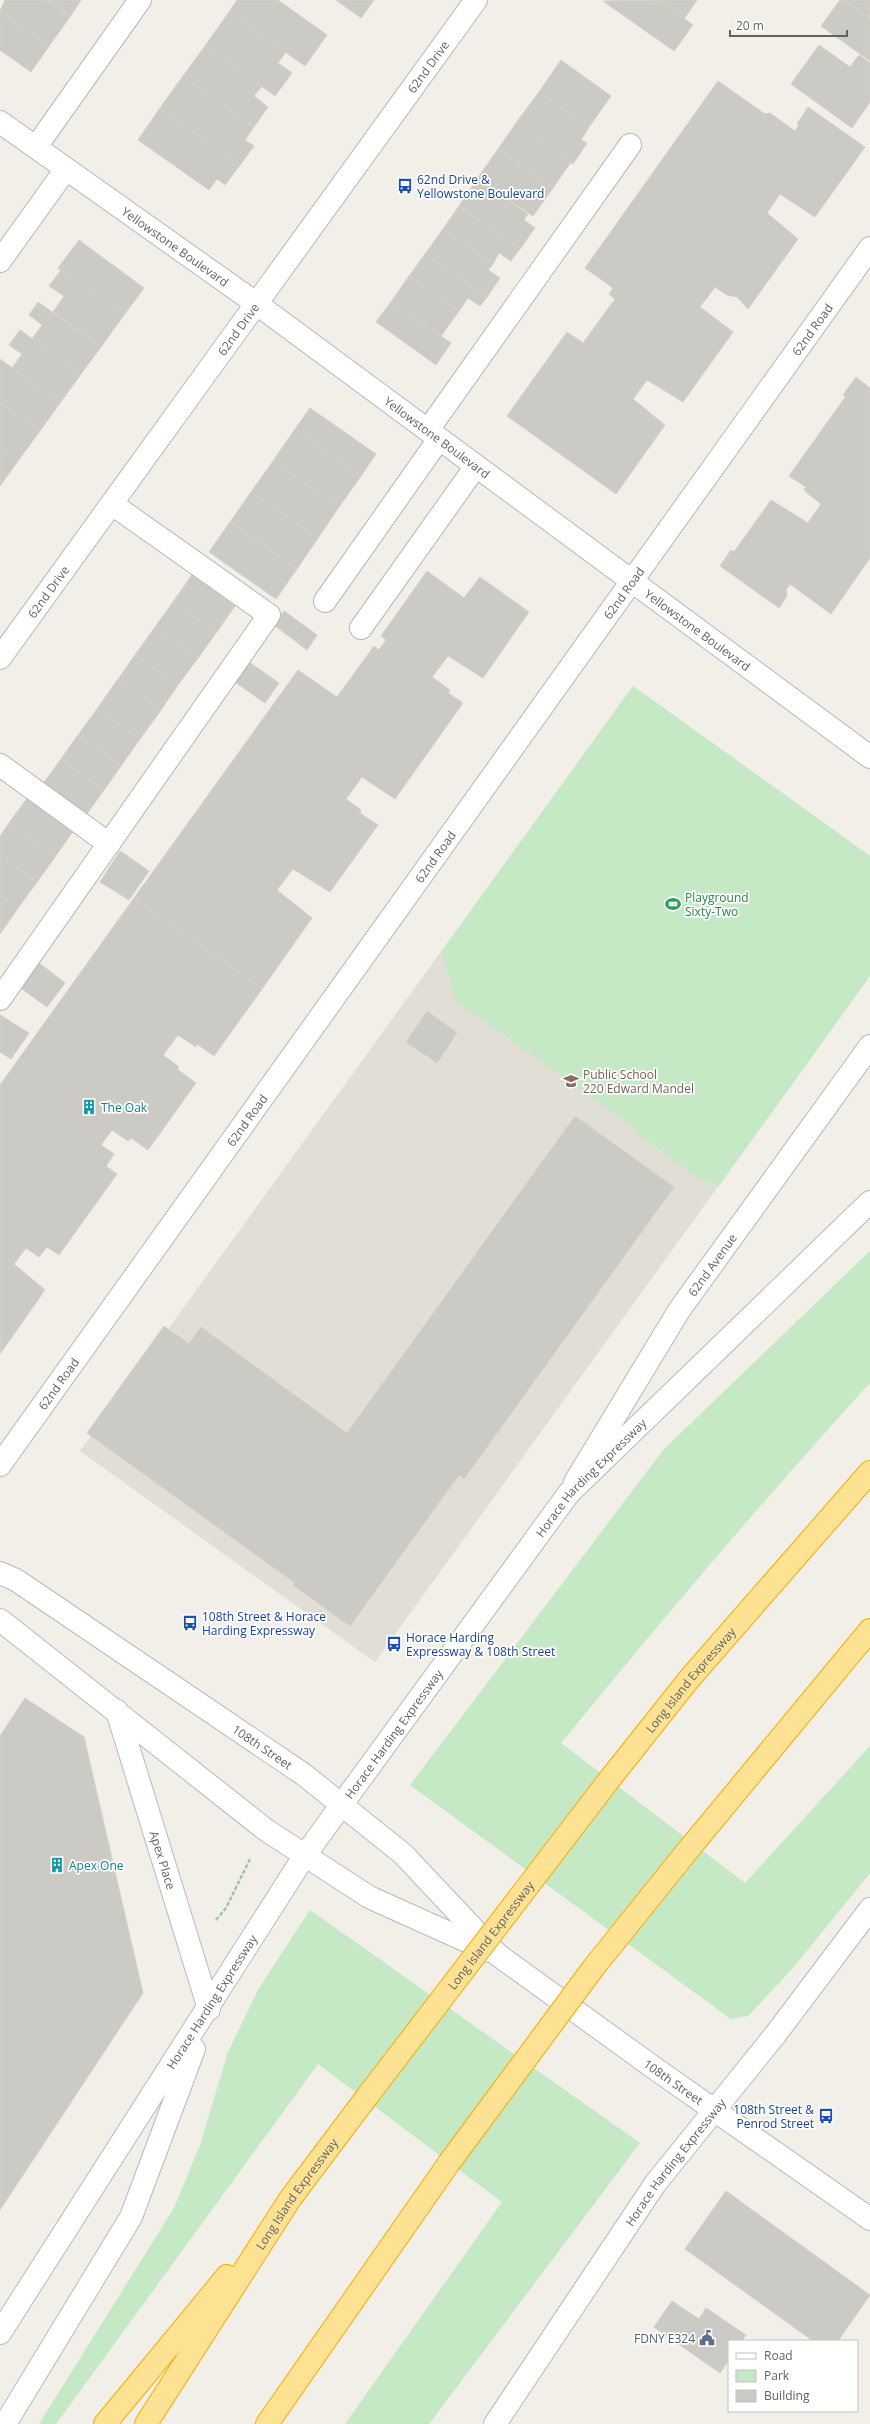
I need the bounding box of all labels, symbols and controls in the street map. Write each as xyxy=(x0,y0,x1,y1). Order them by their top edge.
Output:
scale bar xyxy=(730,12,847,38)
text: 20 m xyxy=(736,17,764,34)
street label: 62nd Drive xyxy=(403,37,453,96)
place label: 62nd Drive & Yellowstone Boulevard xyxy=(417,171,544,202)
bus stop icon: 62nd Drive & Yellowstone Boulevard xyxy=(396,177,414,195)
street label: Yellowstone Boulevard xyxy=(118,202,232,290)
street label: 62nd Drive xyxy=(213,299,263,359)
street label: 62nd Road xyxy=(787,300,836,359)
street label: Yellowstone Boulevard xyxy=(381,392,494,482)
street label: 62nd Drive xyxy=(23,562,73,621)
street label: 62nd Road xyxy=(599,563,648,622)
street label: Yellowstone Boulevard xyxy=(641,585,754,674)
street label: 62nd Road xyxy=(411,827,459,886)
place label: Playground Sixty-Two xyxy=(685,889,749,920)
sports icon: Playground Sixty-Two xyxy=(664,895,682,913)
place label: Public School 220 Edward Mandel xyxy=(583,1066,694,1097)
school or university icon: Public School 220 Edward Mandel xyxy=(562,1072,580,1090)
street label: 62nd Road xyxy=(222,1091,271,1150)
building icon: The Oak xyxy=(80,1098,98,1116)
place label: The Oak xyxy=(101,1099,148,1116)
street label: 62nd Avenue xyxy=(684,1230,741,1299)
street label: 62nd Road xyxy=(34,1354,83,1413)
street label: Horace Harding Expressway xyxy=(531,1414,651,1540)
place label: 108th Street & Horace Harding Expressway xyxy=(202,1608,326,1639)
bus stop icon: 108th Street & Horace Harding Expressway xyxy=(181,1614,199,1632)
street label: Long Island Expressway xyxy=(641,1623,740,1736)
place label: Horace Harding Expressway & 108th Street xyxy=(406,1629,555,1660)
bus stop icon: Horace Harding Expressway & 108th Street xyxy=(385,1635,403,1653)
street label: Horace Harding Expressway xyxy=(340,1665,447,1802)
street label: 108th Street xyxy=(229,1720,296,1773)
street label: Apex Place xyxy=(146,1829,180,1892)
building icon: Apex One xyxy=(48,1856,66,1874)
place label: Apex One xyxy=(69,1857,124,1874)
street label: Long Island Expressway xyxy=(443,1877,538,1993)
street label: Horace Harding Expressway xyxy=(162,1930,261,2072)
street label: 108th Street xyxy=(640,2055,707,2108)
street label: Horace Harding Expressway xyxy=(621,2094,730,2229)
place label: 108th Street & Penrod Street xyxy=(733,2101,814,2132)
bus stop icon: 108th Street & Penrod Street xyxy=(817,2107,835,2125)
street label: Long Island Expressway xyxy=(251,2134,342,2253)
public building icon: FDNY E324 xyxy=(698,2329,716,2347)
place label: FDNY E324 xyxy=(634,2330,695,2347)
legend xyxy=(728,2340,858,2412)
text: Road xyxy=(764,2347,793,2364)
text: Park xyxy=(764,2367,790,2384)
text: Building xyxy=(764,2387,810,2404)

